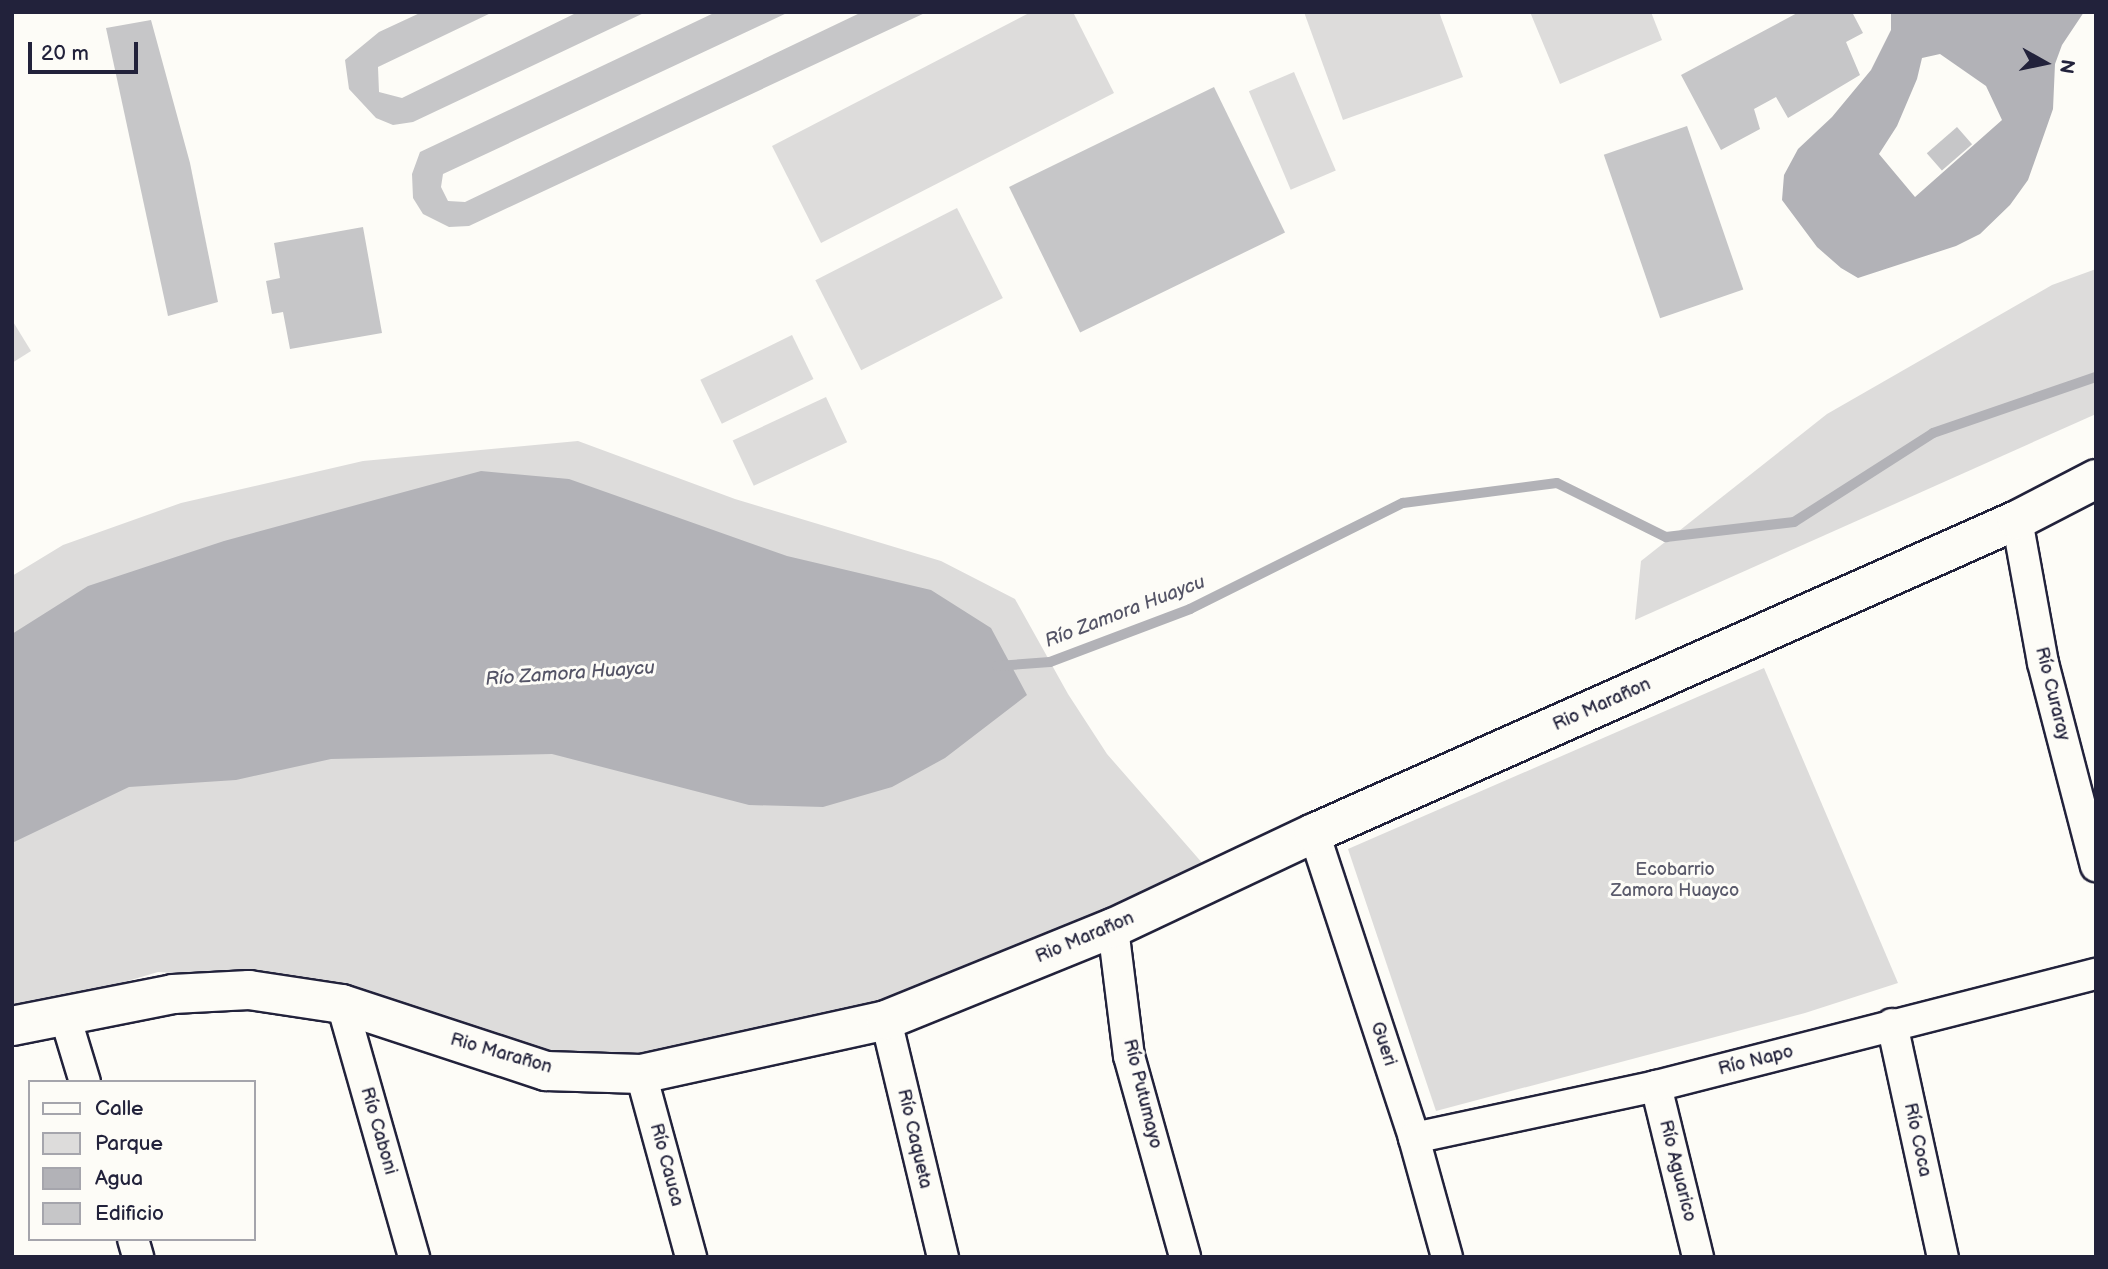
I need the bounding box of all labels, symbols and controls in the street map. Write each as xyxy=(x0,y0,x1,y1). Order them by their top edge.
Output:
scale bar xyxy=(32,28,142,72)
north arrow xyxy=(2010,28,2080,98)
text: 20 m xyxy=(41,41,89,66)
text: N xyxy=(2054,58,2079,75)
water label: Río Zamora Huaycu xyxy=(1042,571,1208,653)
street label: Río Curaray xyxy=(2030,645,2074,743)
water label: Río Zamora Huaycu xyxy=(485,657,655,691)
street label: Rio Marañon xyxy=(1550,674,1654,736)
park label: Ecobarrio Zamora Huayco xyxy=(1611,860,1739,903)
street label: Rio Marañon xyxy=(1033,908,1137,968)
street label: Gueri xyxy=(1366,1019,1400,1069)
street label: Rio Marañon xyxy=(448,1029,554,1079)
street label: Río Putumayo xyxy=(1118,1037,1166,1151)
street label: Río Napo xyxy=(1716,1041,1796,1081)
legend xyxy=(28,1080,256,1241)
street label: Río Caboni xyxy=(355,1085,401,1177)
street label: Río Caqueta xyxy=(892,1087,936,1191)
text: Calle xyxy=(95,1096,144,1121)
street label: Río Coca xyxy=(1899,1101,1935,1179)
street label: Río Aguarico xyxy=(1654,1118,1700,1224)
street label: Río Cauca xyxy=(645,1121,687,1209)
text: Parque xyxy=(95,1131,163,1156)
text: Agua xyxy=(95,1166,143,1191)
text: Edificio xyxy=(95,1201,164,1226)

